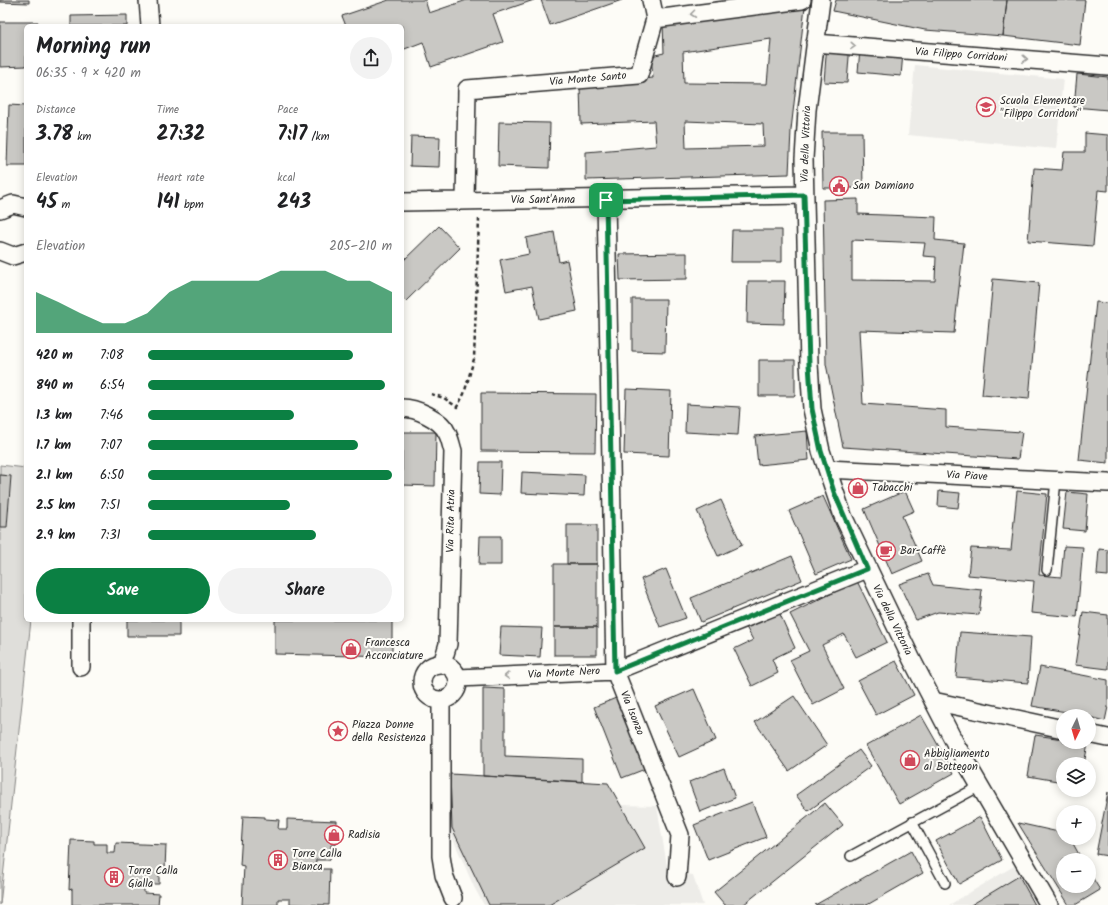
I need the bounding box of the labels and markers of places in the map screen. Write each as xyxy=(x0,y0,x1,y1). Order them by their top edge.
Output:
place label: Scuola Elementare "Filippo Corridoni" xyxy=(1000,92,1085,123)
school or university icon: Scuola Elementare "Filippo Corridoni" xyxy=(975,96,997,118)
public building icon: San Damiano xyxy=(828,175,850,197)
place label: San Damiano xyxy=(853,177,914,195)
pin xyxy=(589,183,623,217)
shop icon: Tabacchi xyxy=(847,477,869,499)
place label: Tabacchi xyxy=(872,479,913,497)
cafe icon: Bar-Caffè xyxy=(875,540,897,562)
place label: Bar-Caffè xyxy=(900,542,946,560)
place label: Francesca Acconciature xyxy=(365,634,423,665)
shop icon: Francesca Acconciature xyxy=(340,638,362,660)
place label: Piazza Donne della Resistenza xyxy=(352,716,426,747)
place icon: Piazza Donne della Resistenza xyxy=(327,720,349,742)
place label: Abbigliamento al Bottegon xyxy=(924,745,989,776)
shop icon: Abbigliamento al Bottegon xyxy=(899,749,921,771)
shop icon: Radisia xyxy=(323,824,345,846)
place label: Radisia xyxy=(348,826,380,844)
place label: Torre Calla Bianca xyxy=(292,845,342,876)
building icon: Torre Calla Bianca xyxy=(267,849,289,871)
place label: Torre Calla Gialla xyxy=(128,862,178,893)
building icon: Torre Calla Gialla xyxy=(103,866,125,888)

